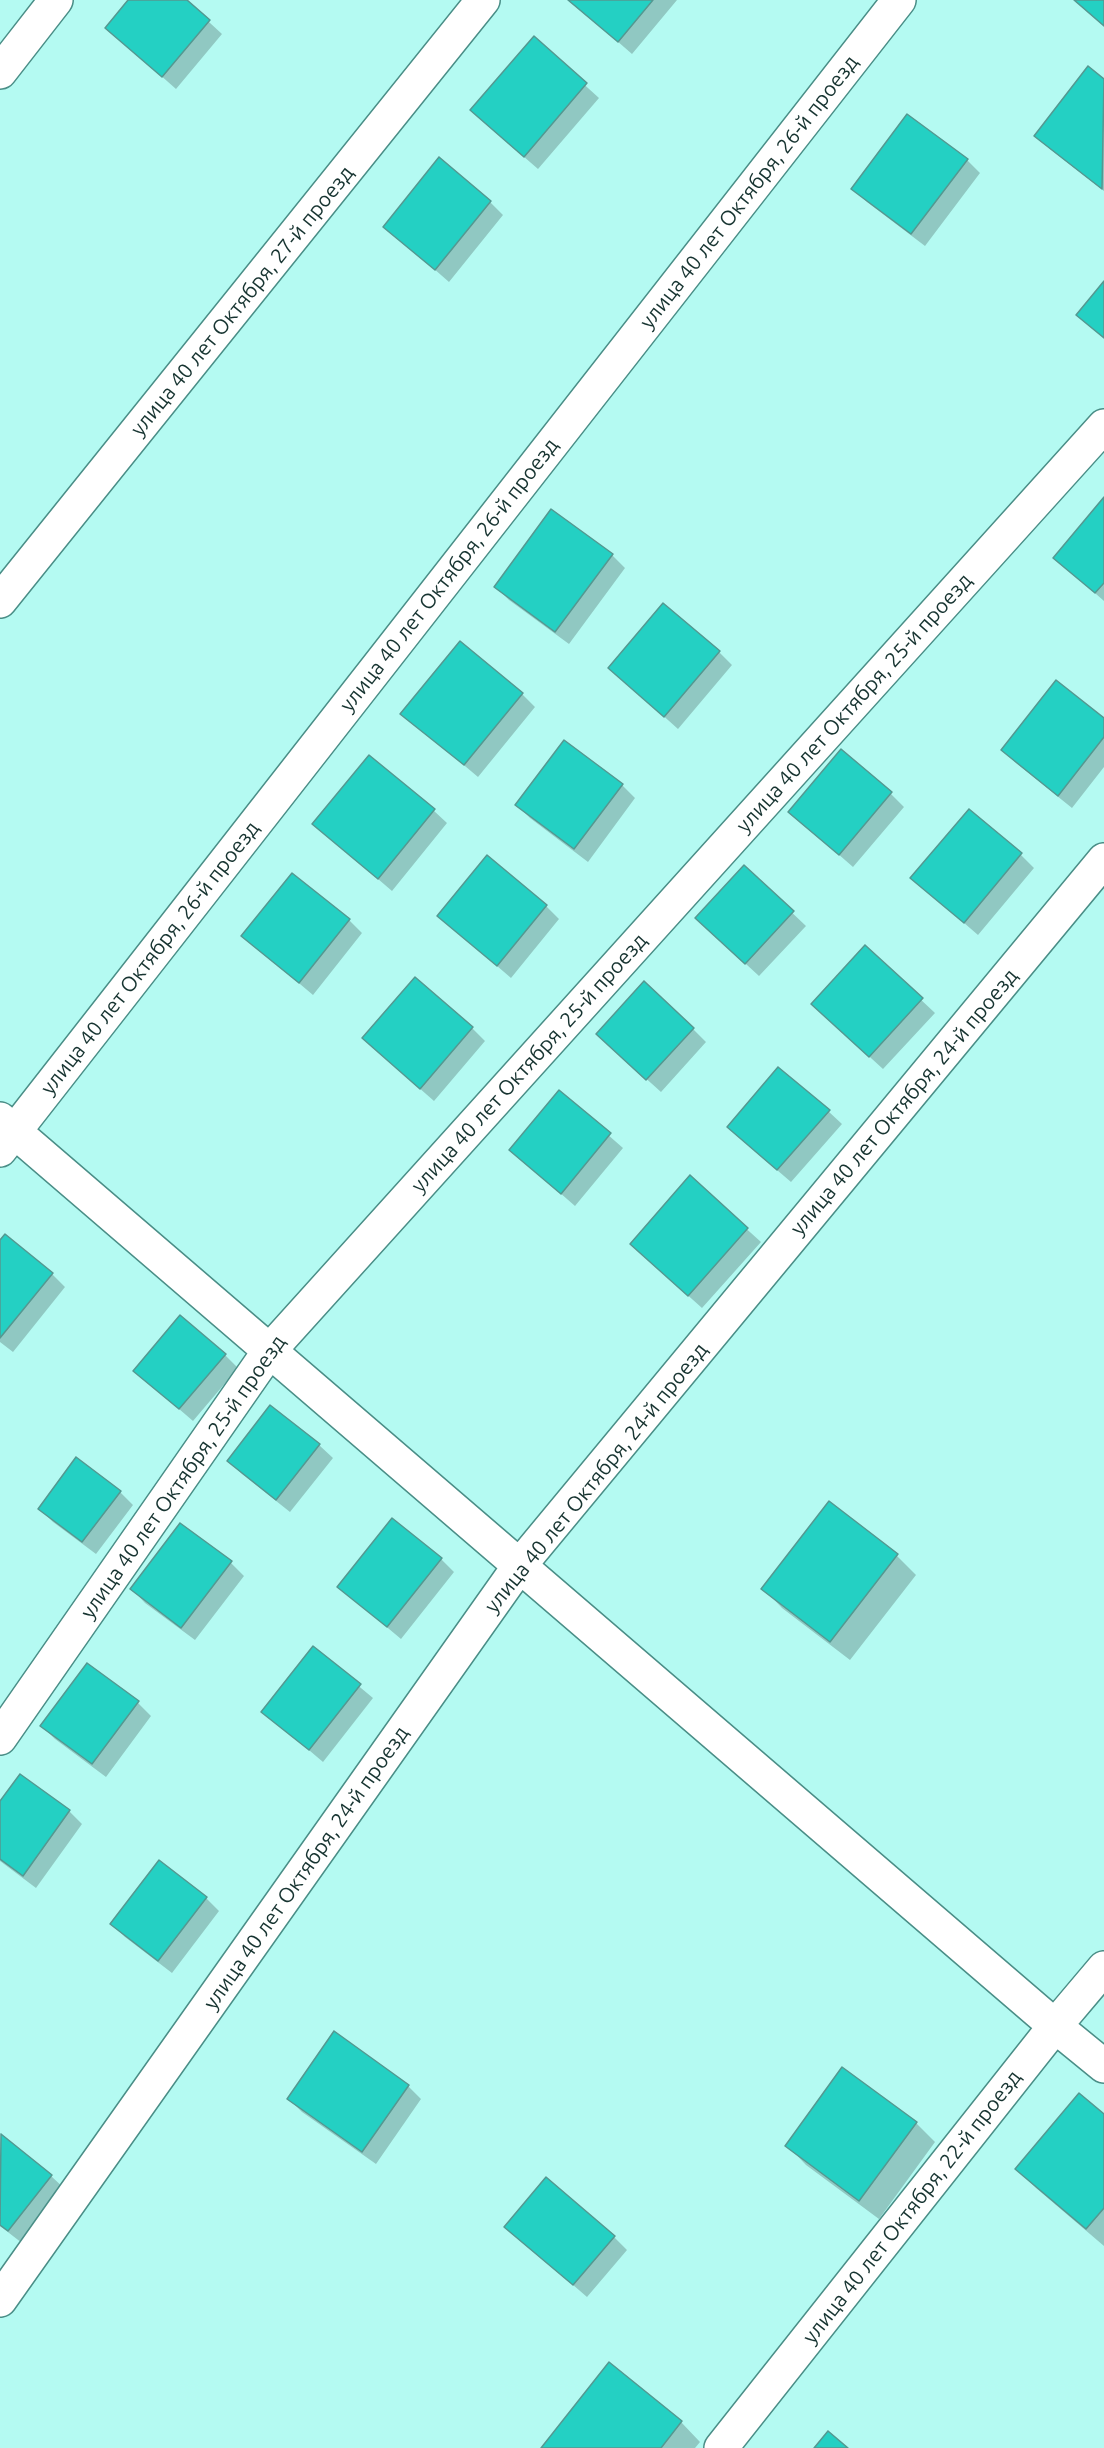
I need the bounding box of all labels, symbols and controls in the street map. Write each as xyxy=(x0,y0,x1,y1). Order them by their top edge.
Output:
street label: улица 40 лет Октября, 26-й проезд xyxy=(634,50,864,334)
street label: улица 40 лет Октября, 27-й проезд xyxy=(125,161,359,441)
street label: улица 40 лет Октября, 26-й проезд xyxy=(334,433,564,717)
street label: улица 40 лет Октября, 25-й проезд xyxy=(731,568,977,838)
street label: улица 40 лет Октября, 26-й проезд xyxy=(35,816,265,1100)
street label: улица 40 лет Октября, 25-й проезд xyxy=(406,928,652,1198)
street label: улица 40 лет Октября, 24-й проезд xyxy=(785,964,1023,1240)
street label: улица 40 лет Октября, 25-й проезд xyxy=(75,1331,291,1623)
street label: улица 40 лет Октября, 24-й проезд xyxy=(479,1338,713,1618)
street label: улица 40 лет Октября, 24-й проезд xyxy=(198,1722,414,2014)
street label: улица 40 лет Октября, 22-й проезд xyxy=(797,2065,1027,2349)

